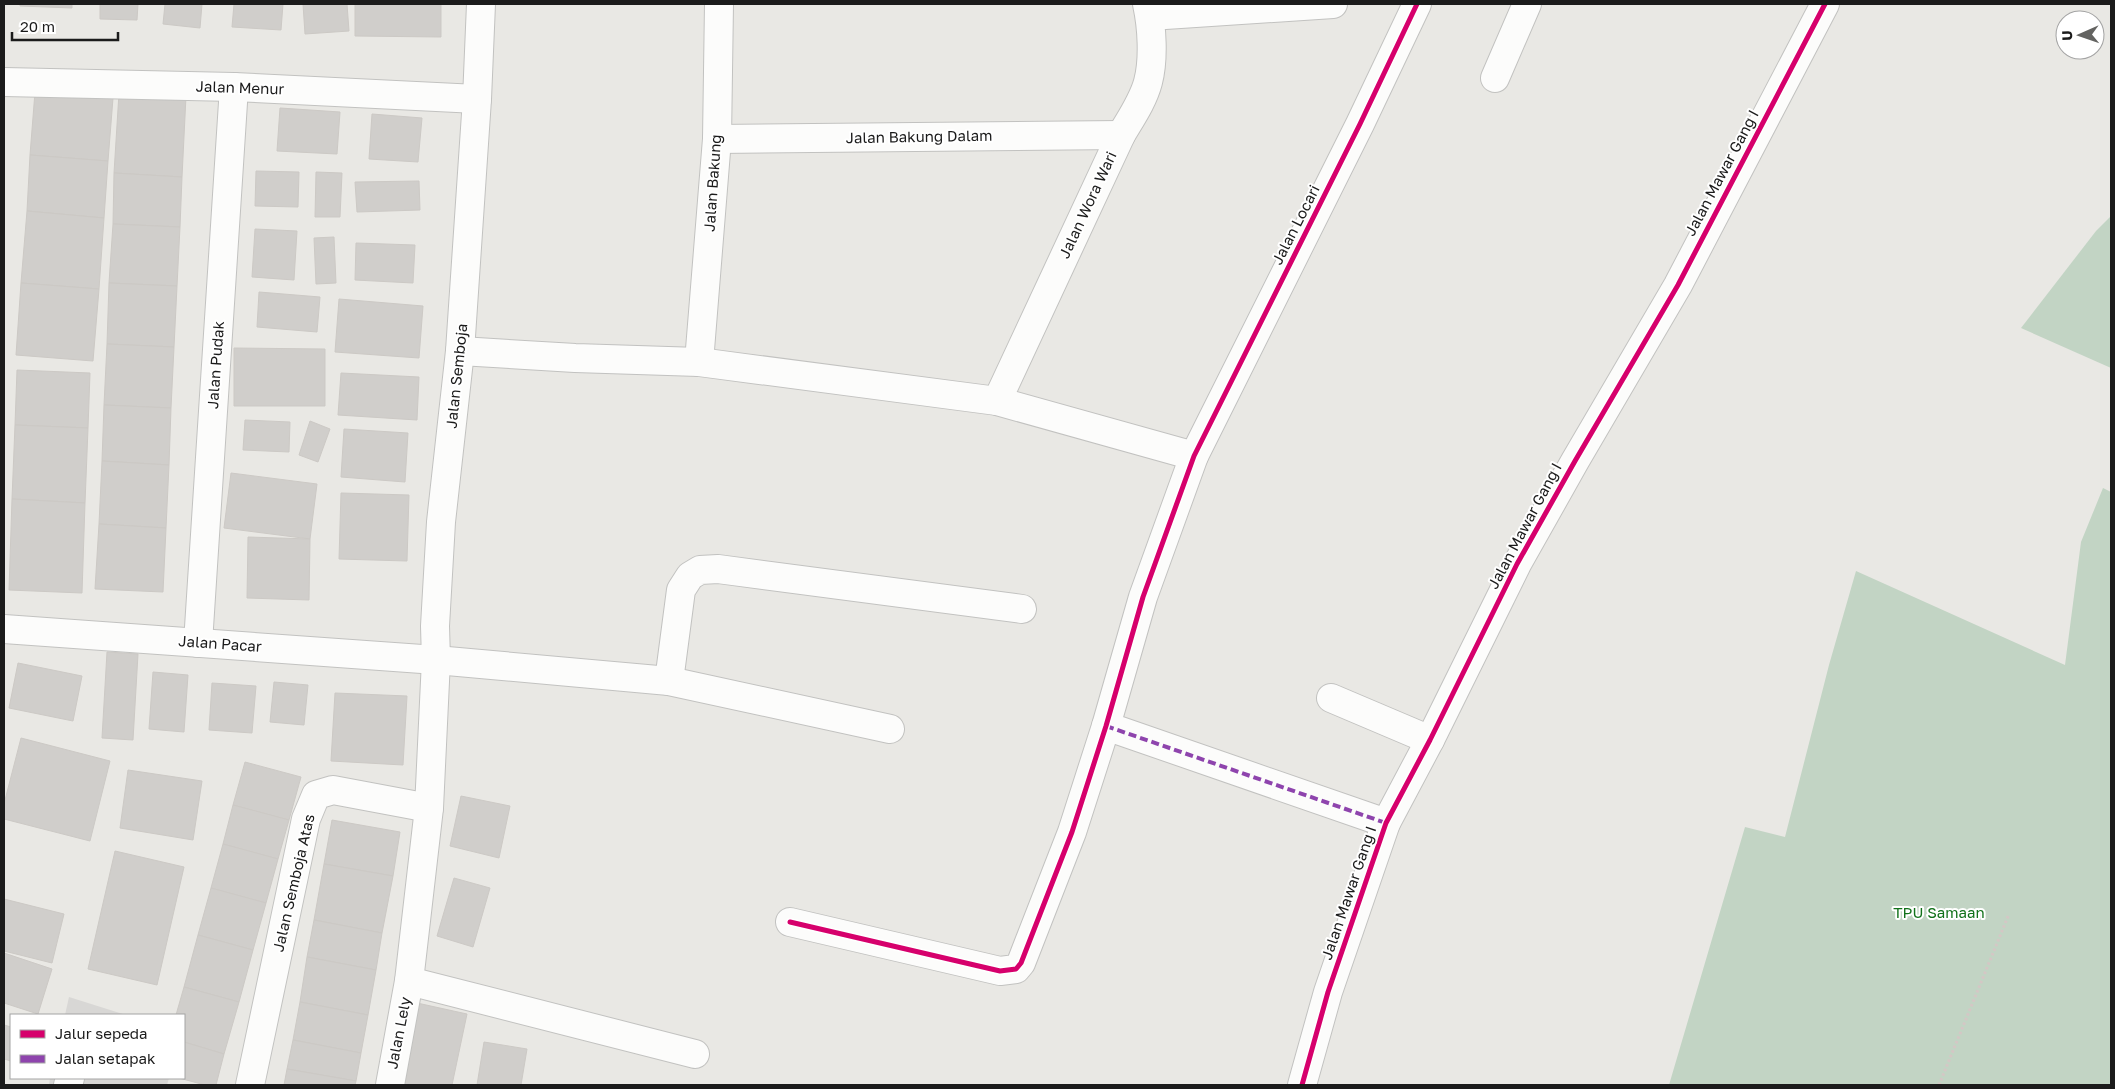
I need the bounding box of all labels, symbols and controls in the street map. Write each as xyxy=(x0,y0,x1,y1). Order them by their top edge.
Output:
scale bar xyxy=(12,10,119,42)
north arrow xyxy=(2055,10,2105,60)
text: 20 m xyxy=(20,17,55,35)
text: U xyxy=(2058,30,2075,41)
street label: Jalan Menur xyxy=(195,76,285,98)
street label: Jalan Mawar Gang I xyxy=(1680,106,1762,239)
street label: Jalan Bakung Dalam xyxy=(845,126,993,146)
street label: Jalan Bakung xyxy=(700,134,724,232)
street label: Jalan Wora Wari xyxy=(1054,148,1120,261)
street label: Jalan Locari xyxy=(1267,182,1323,267)
street label: Jalan Pudak xyxy=(203,320,227,410)
street label: Jalan Semboja xyxy=(442,323,470,429)
street label: Jalan Mawar Gang I xyxy=(1483,459,1565,592)
street label: Jalan Pacar xyxy=(178,631,263,655)
street label: Jalan Semboja Atas xyxy=(268,812,318,953)
street label: Jalan Mawar Gang I xyxy=(1317,823,1379,962)
park label: TPU Samaan xyxy=(1893,903,1985,921)
street label: Jalan Lely xyxy=(382,995,414,1070)
legend xyxy=(10,1014,185,1079)
text: Jalur sepeda xyxy=(55,1024,148,1042)
text: Jalan setapak xyxy=(55,1049,156,1067)

